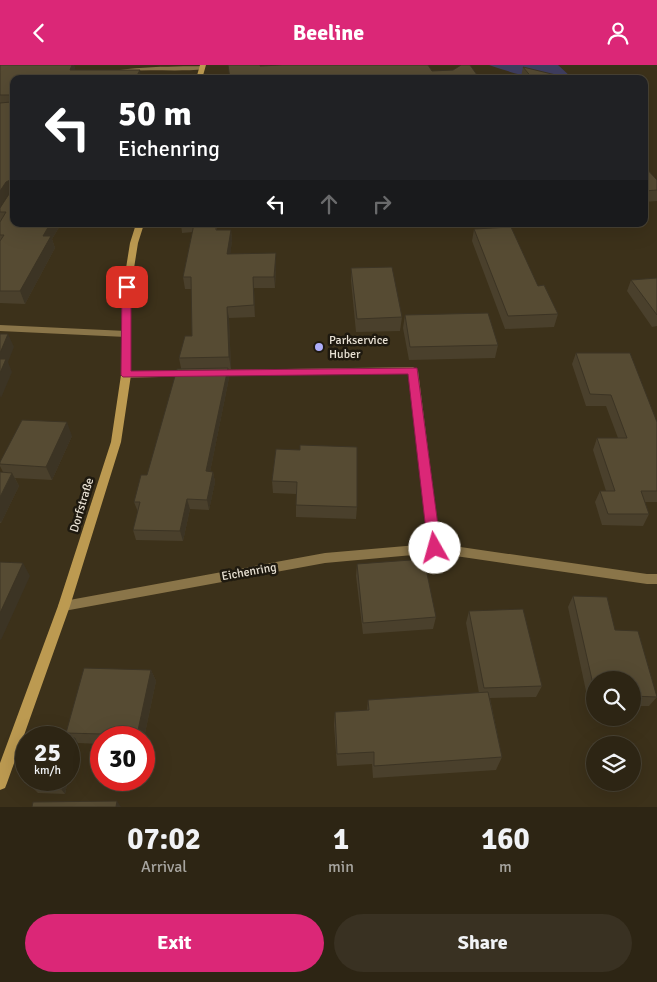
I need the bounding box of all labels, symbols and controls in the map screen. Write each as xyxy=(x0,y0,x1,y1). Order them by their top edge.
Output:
icon: back xyxy=(25,19,53,47)
text: Beeline xyxy=(293,19,364,46)
icon: person xyxy=(604,19,632,47)
text: 50 m xyxy=(118,92,192,135)
icon: left xyxy=(35,95,100,160)
text: Eichenring xyxy=(118,135,220,162)
icon: left xyxy=(262,190,290,218)
icon: ahead xyxy=(315,190,343,218)
icon: right xyxy=(368,190,396,218)
pin xyxy=(106,266,148,308)
icon: arrive xyxy=(113,273,141,301)
place label: Parkservice Huber xyxy=(329,333,388,362)
marker: Parkservice Huber xyxy=(313,341,325,353)
street label: Dorfstraße xyxy=(67,476,97,534)
position arrow xyxy=(408,521,460,573)
street label: Eichenring xyxy=(220,560,278,584)
map controls xyxy=(586,671,641,791)
button: search xyxy=(586,671,641,726)
speed limit sign: 30 xyxy=(90,726,155,791)
button: layers xyxy=(586,736,641,791)
text: 25 xyxy=(34,737,61,768)
text: km/h xyxy=(34,763,61,778)
text: 07:02 xyxy=(127,821,201,858)
text: 1 xyxy=(333,821,349,858)
text: 160 xyxy=(481,821,530,858)
text: Arrival xyxy=(141,857,187,877)
text: min xyxy=(328,857,354,877)
text: m xyxy=(499,857,512,877)
button: Exit xyxy=(25,914,324,972)
button: Share xyxy=(334,914,632,972)

